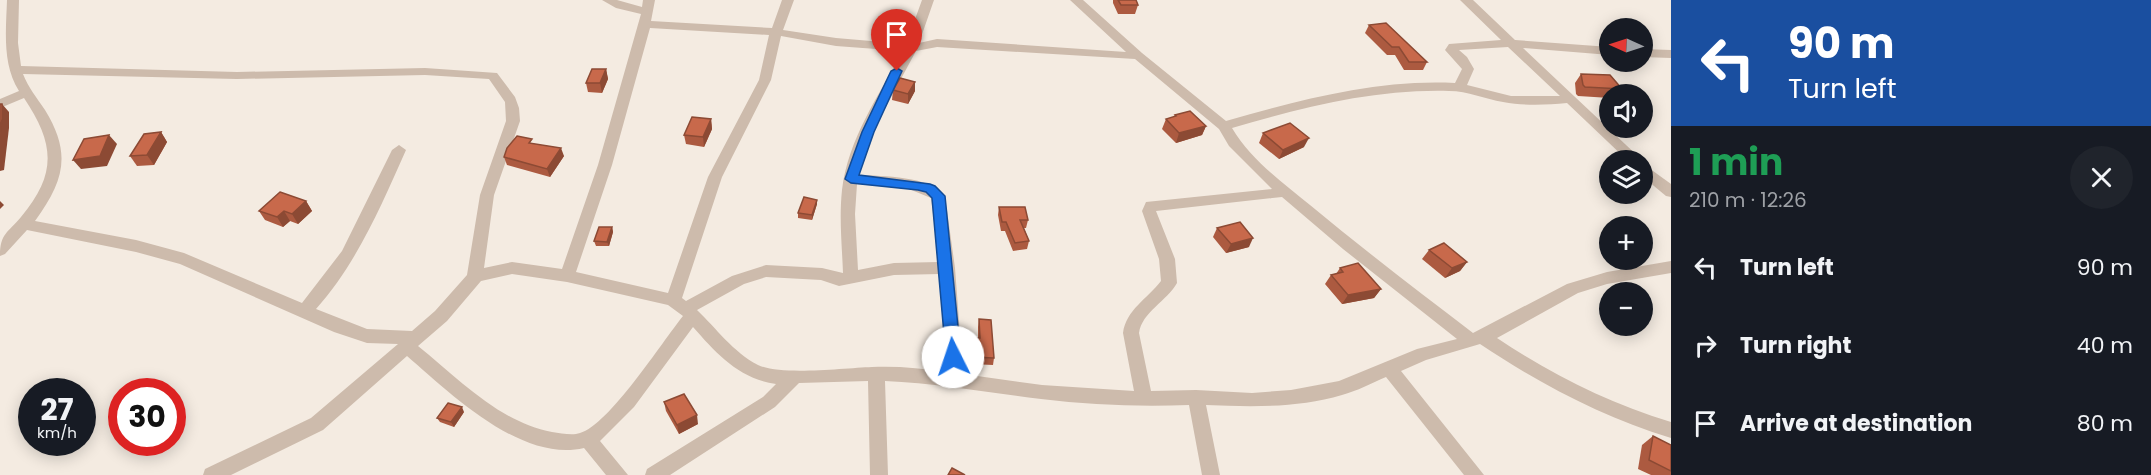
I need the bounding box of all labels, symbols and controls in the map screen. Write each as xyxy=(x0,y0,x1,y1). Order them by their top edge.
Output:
pin xyxy=(871,9,922,71)
text: 90 m xyxy=(1788,14,1895,73)
icon: arrive xyxy=(880,18,913,51)
north arrow xyxy=(1599,18,1653,72)
map controls xyxy=(1599,18,1653,336)
icon: left xyxy=(1689,24,1767,102)
text: Turn left xyxy=(1788,70,1897,107)
button: sound xyxy=(1599,84,1653,138)
text: 1 min xyxy=(1689,137,1783,188)
button: close xyxy=(2070,146,2133,209)
button: layers xyxy=(1599,150,1653,204)
text: 210 m · 12:26 xyxy=(1689,186,1807,214)
button: + xyxy=(1599,216,1653,270)
icon: left xyxy=(1689,251,1722,284)
text: Turn left xyxy=(1740,252,1834,283)
text: 90 m xyxy=(2077,252,2133,283)
button: − xyxy=(1599,282,1653,336)
position arrow xyxy=(921,325,985,389)
icon: right xyxy=(1689,329,1722,362)
text: Turn right xyxy=(1740,330,1851,361)
text: 40 m xyxy=(2077,330,2133,361)
speed limit sign: 30 xyxy=(108,378,186,456)
text: 27 xyxy=(40,388,74,431)
icon: arrive xyxy=(1689,407,1722,440)
text: Arrive at destination xyxy=(1740,408,1972,439)
text: 80 m xyxy=(2077,408,2133,439)
text: km/h xyxy=(37,422,77,443)

